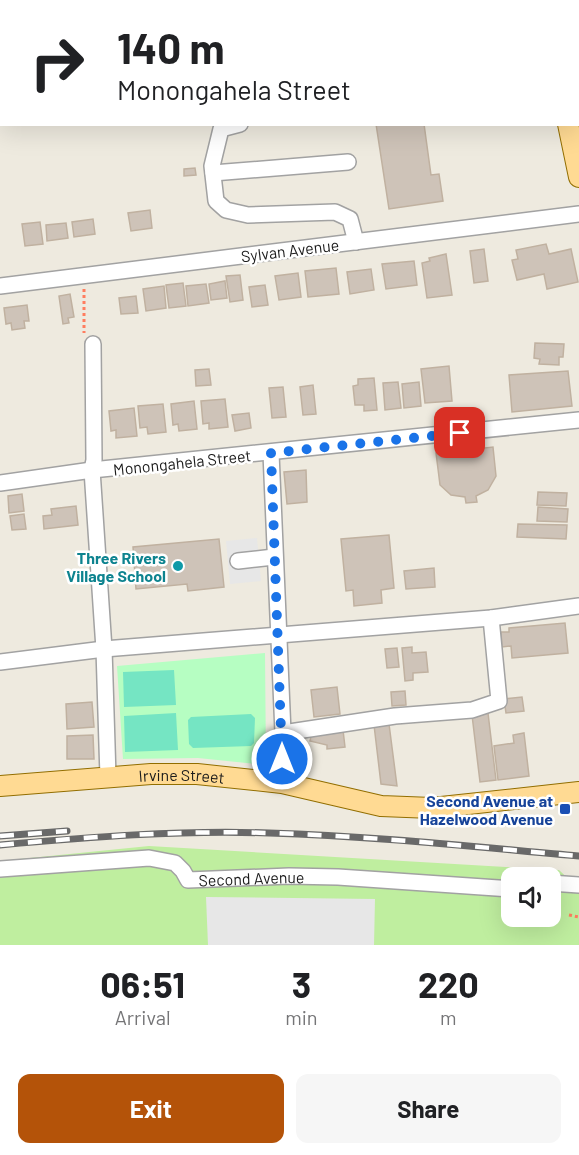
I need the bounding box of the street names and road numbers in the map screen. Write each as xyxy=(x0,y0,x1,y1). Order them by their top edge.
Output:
street label: Sylvan Avenue xyxy=(240,235,340,265)
street label: Monongahela Street xyxy=(112,445,252,479)
street label: Irvine Street xyxy=(138,764,225,786)
street label: Second Avenue xyxy=(198,866,305,889)

